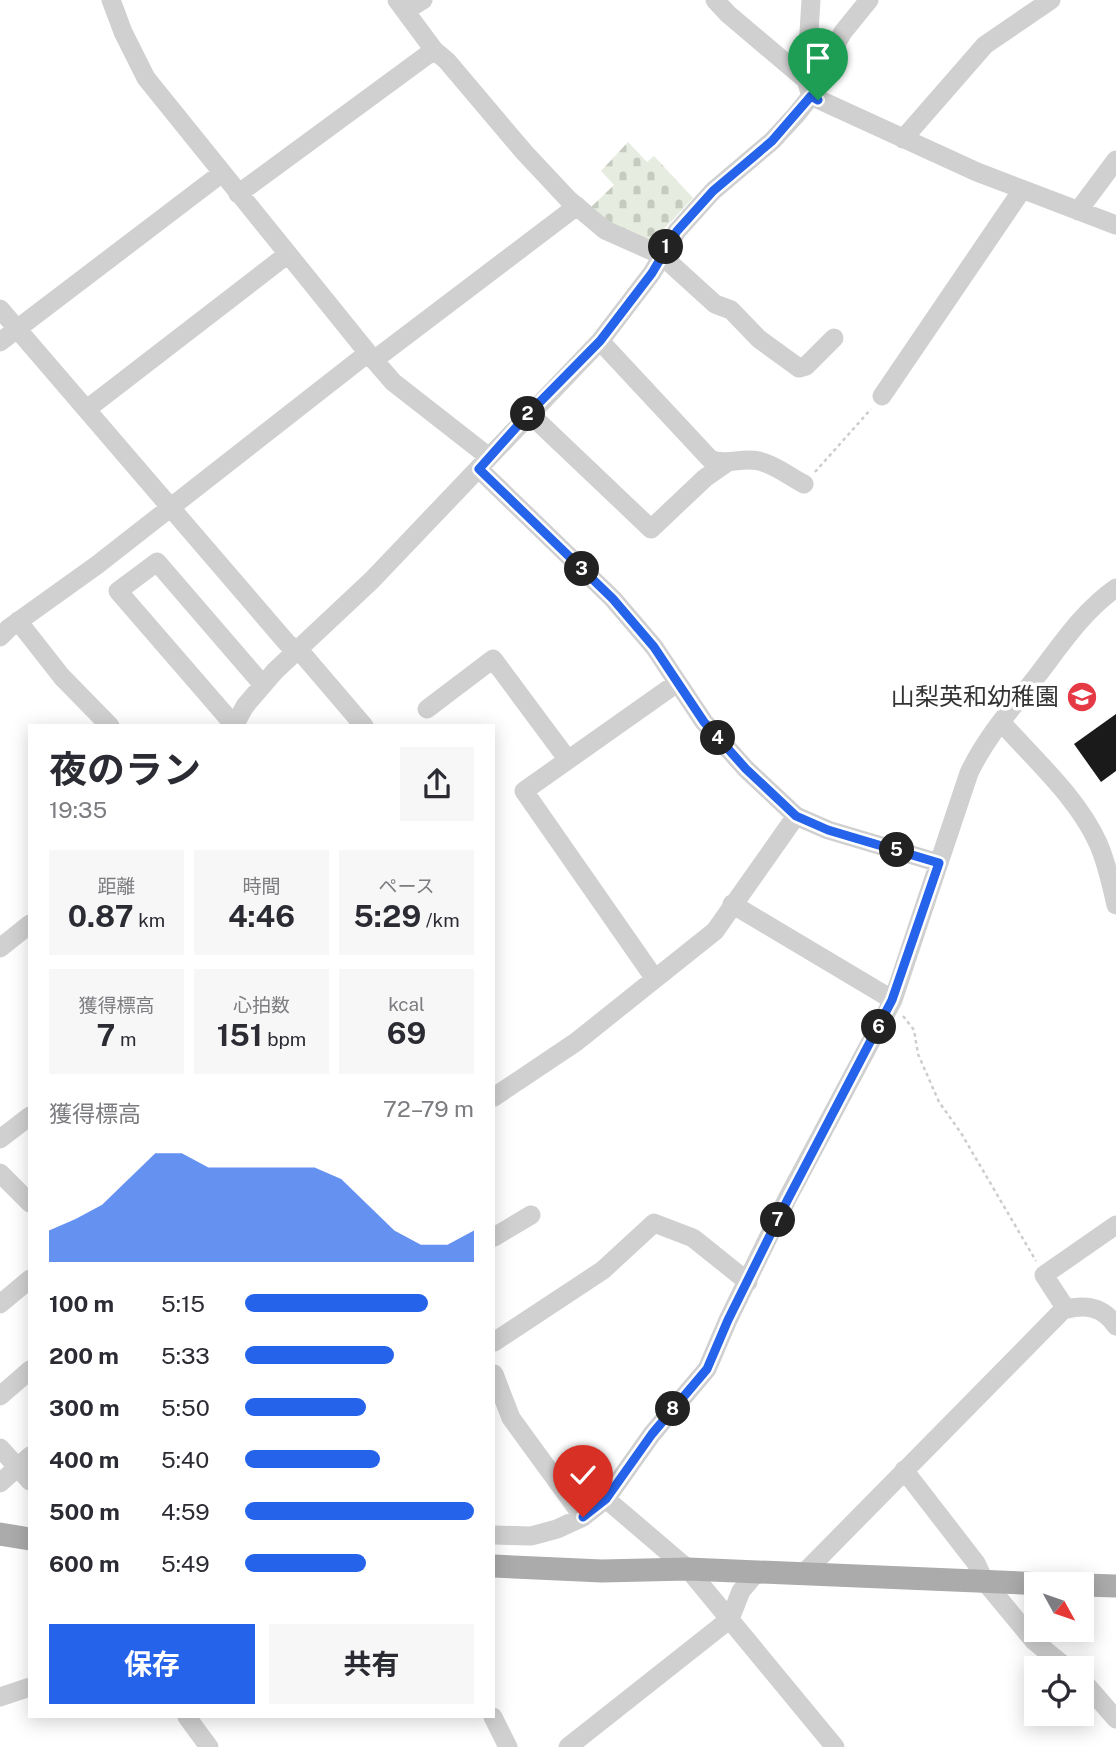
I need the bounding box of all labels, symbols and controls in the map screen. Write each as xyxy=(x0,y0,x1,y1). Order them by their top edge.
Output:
pin xyxy=(788,28,848,100)
icon: arrive xyxy=(799,39,837,77)
pin: 1 xyxy=(648,230,684,264)
text: 1 xyxy=(661,235,670,257)
pin: 2 xyxy=(510,396,546,432)
text: 2 xyxy=(521,402,534,424)
pin: 3 xyxy=(564,552,600,586)
text: 3 xyxy=(575,557,588,579)
school or university icon: 山梨英和幼稚園 xyxy=(1065,680,1099,714)
place label: 山梨英和幼稚園 xyxy=(891,682,1059,710)
pin: 4 xyxy=(700,720,736,756)
text: 4 xyxy=(711,726,724,748)
text: 夜のラン xyxy=(49,747,201,792)
button: share xyxy=(400,747,474,821)
text: 19:35 xyxy=(49,796,107,823)
pin: 5 xyxy=(880,832,914,868)
text: 5 xyxy=(890,838,903,860)
text: 距離 xyxy=(97,875,136,897)
text: 時間 xyxy=(242,875,281,897)
text: ペース xyxy=(378,875,435,897)
text: 0.87 xyxy=(68,898,134,934)
text: 4:46 xyxy=(228,898,295,934)
text: 5:29 xyxy=(353,898,421,934)
text: km xyxy=(134,909,165,931)
text: /km xyxy=(421,909,460,931)
text: kcal xyxy=(388,993,425,1015)
text: 獲得標高 xyxy=(78,994,155,1016)
text: 心拍数 xyxy=(233,994,290,1016)
pin: 6 xyxy=(862,1010,896,1044)
text: 69 xyxy=(387,1015,426,1051)
text: 6 xyxy=(872,1015,885,1037)
text: 7 xyxy=(97,1017,115,1053)
text: 151 xyxy=(217,1017,263,1053)
text: m xyxy=(115,1028,136,1050)
text: bpm xyxy=(263,1028,306,1050)
text: 72–79 m xyxy=(383,1095,474,1122)
text: 獲得標高 xyxy=(49,1100,141,1127)
pin: 7 xyxy=(760,1202,796,1238)
text: 7 xyxy=(772,1208,783,1230)
text: 100 m xyxy=(49,1290,114,1317)
text: 5:15 xyxy=(161,1290,205,1317)
text: 200 m xyxy=(49,1342,119,1369)
text: 5:33 xyxy=(161,1342,210,1369)
pin: 8 xyxy=(656,1392,690,1426)
text: 300 m xyxy=(49,1394,120,1421)
text: 5:50 xyxy=(161,1394,210,1421)
text: 8 xyxy=(666,1397,679,1419)
pin xyxy=(553,1445,613,1517)
text: 400 m xyxy=(49,1446,119,1473)
text: 5:40 xyxy=(161,1446,209,1473)
icon: check xyxy=(564,1456,602,1494)
text: 500 m xyxy=(49,1498,120,1525)
text: 4:59 xyxy=(161,1498,210,1525)
text: 600 m xyxy=(49,1550,119,1577)
text: 5:49 xyxy=(161,1550,210,1577)
north arrow xyxy=(1024,1572,1094,1642)
map controls xyxy=(1024,1572,1094,1726)
button: 保存 xyxy=(49,1624,255,1704)
button: 共有 xyxy=(269,1624,474,1704)
button: locate xyxy=(1024,1656,1094,1726)

